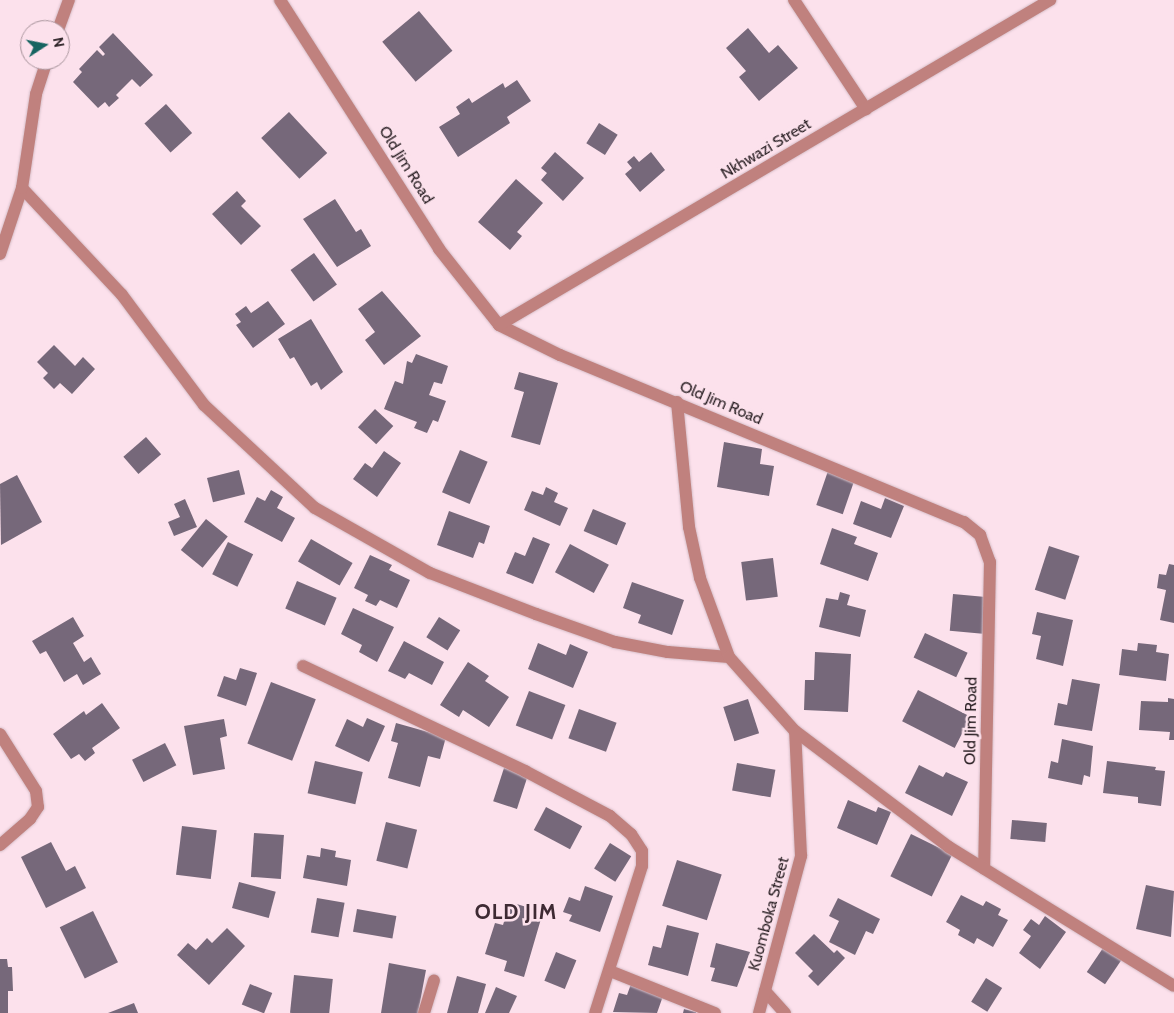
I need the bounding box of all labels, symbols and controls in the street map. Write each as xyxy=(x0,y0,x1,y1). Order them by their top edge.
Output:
north arrow xyxy=(20,20,70,70)
text: N xyxy=(49,36,69,49)
street label: Nkhwazi Street xyxy=(717,115,815,183)
street label: Old Jim Road xyxy=(375,123,437,207)
street label: Old Jim Road xyxy=(677,377,765,429)
street label: Old Jim Road xyxy=(961,677,981,765)
street label: Kuomboka Street xyxy=(745,855,793,973)
district label: OLD JIM xyxy=(474,899,558,925)

